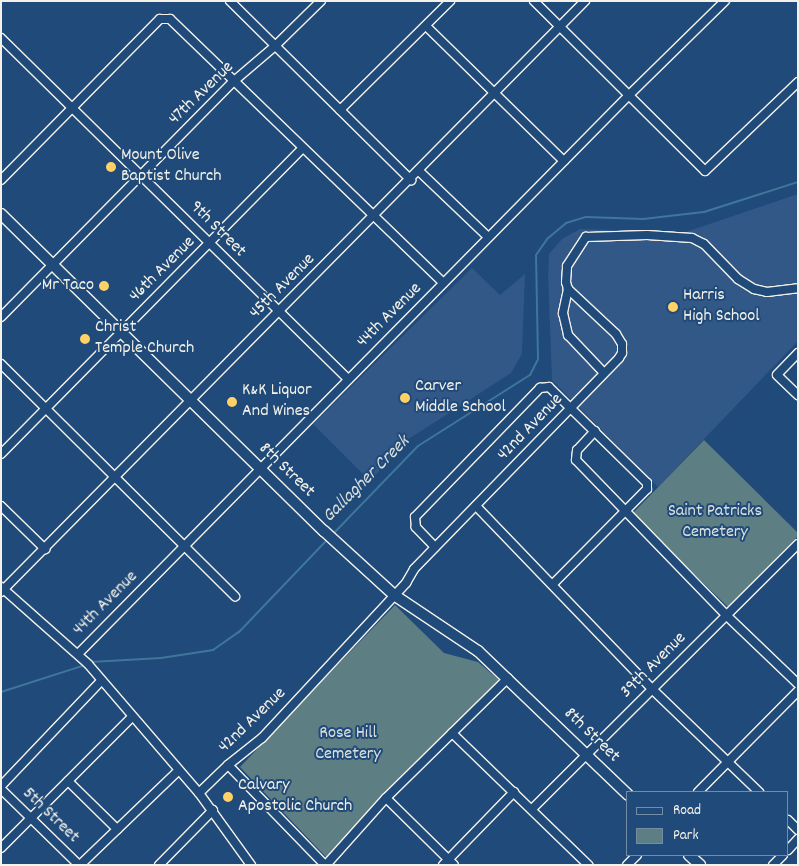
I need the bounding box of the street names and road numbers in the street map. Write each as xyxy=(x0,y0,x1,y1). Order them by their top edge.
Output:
street label: 47th Avenue xyxy=(165,58,239,130)
street label: 9th Street xyxy=(184,197,250,263)
street label: 46th Avenue xyxy=(125,232,201,308)
street label: 45th Avenue xyxy=(246,250,320,324)
street label: 44th Avenue xyxy=(353,279,427,353)
street label: 42nd Avenue xyxy=(494,390,568,466)
street label: 8th Street xyxy=(253,439,319,503)
street label: 44th Avenue xyxy=(69,567,143,641)
street label: 39th Avenue xyxy=(616,628,692,704)
street label: 42nd Avenue xyxy=(215,684,291,758)
street label: 8th Street xyxy=(558,704,624,768)
street label: 5th Street xyxy=(17,784,83,848)

